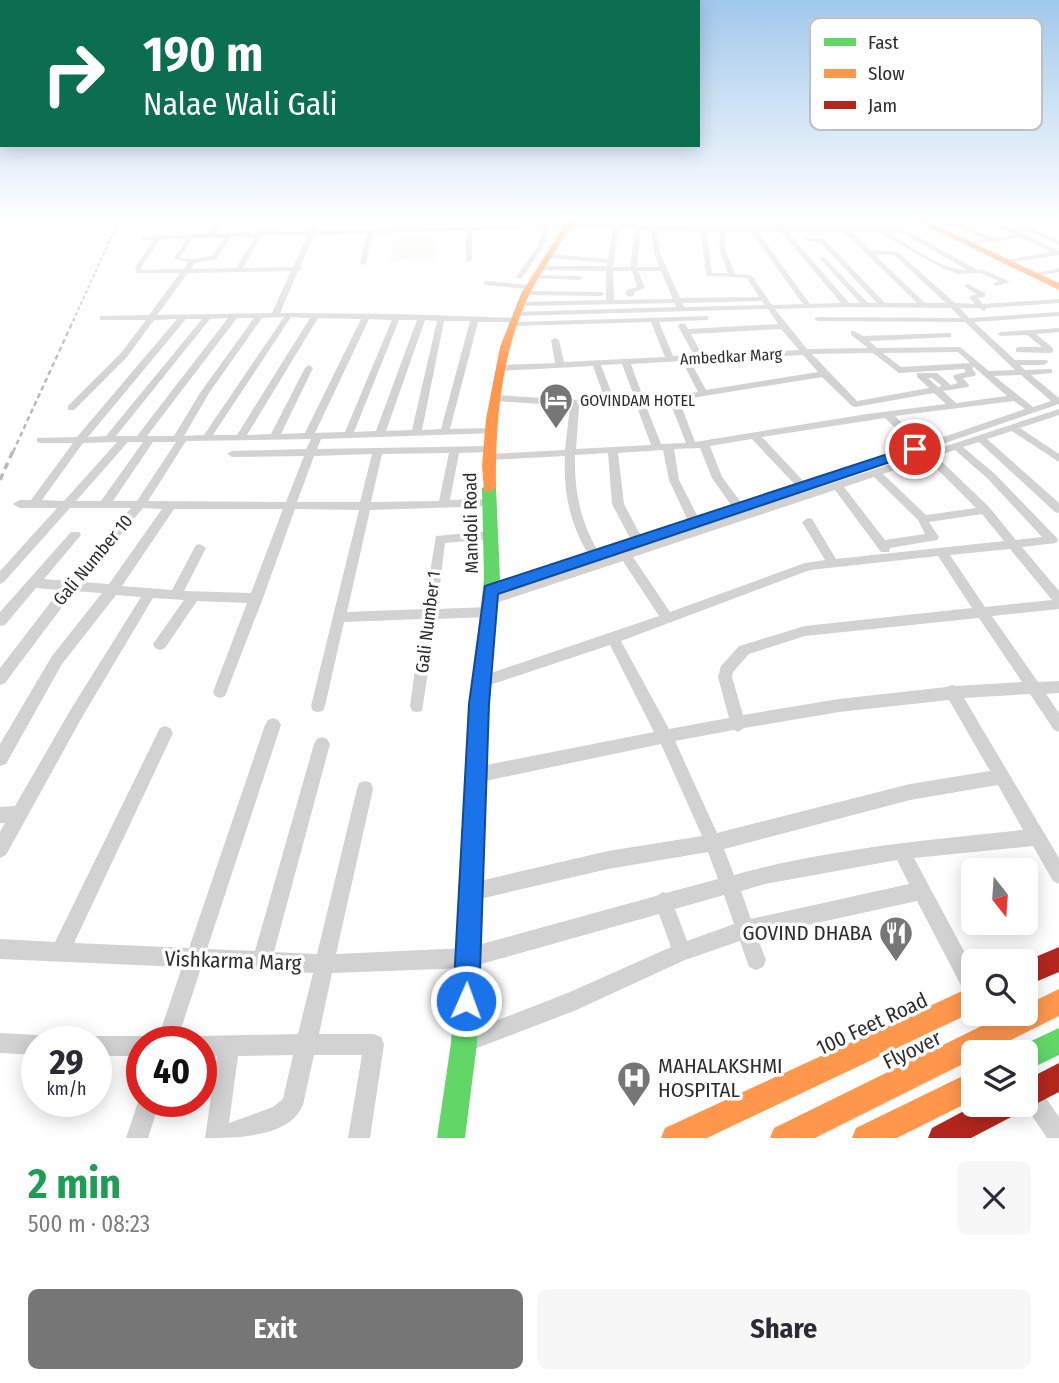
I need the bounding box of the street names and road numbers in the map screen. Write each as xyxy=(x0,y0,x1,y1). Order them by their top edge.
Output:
street label: Ambedkar Marg xyxy=(679,344,783,369)
street label: Mandoli Road xyxy=(459,472,483,574)
street label: Gali Number 10 xyxy=(49,510,137,610)
street label: Gali Number 1 xyxy=(411,570,445,674)
street label: Vishkarma Marg xyxy=(164,946,302,976)
street label: 100 Feet Road xyxy=(812,987,932,1061)
street label: Flyover xyxy=(879,1025,946,1075)

